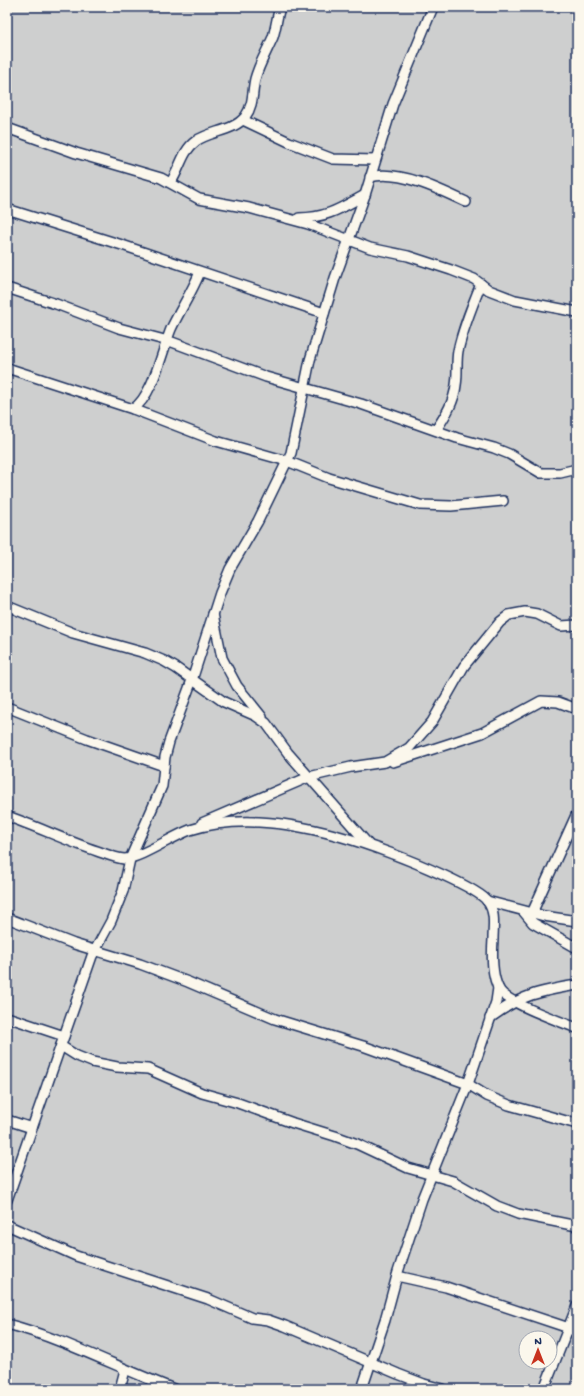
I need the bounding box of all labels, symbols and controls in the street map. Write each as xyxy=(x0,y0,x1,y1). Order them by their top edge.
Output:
north arrow xyxy=(518,1330,558,1370)
text: N xyxy=(534,1336,542,1348)

